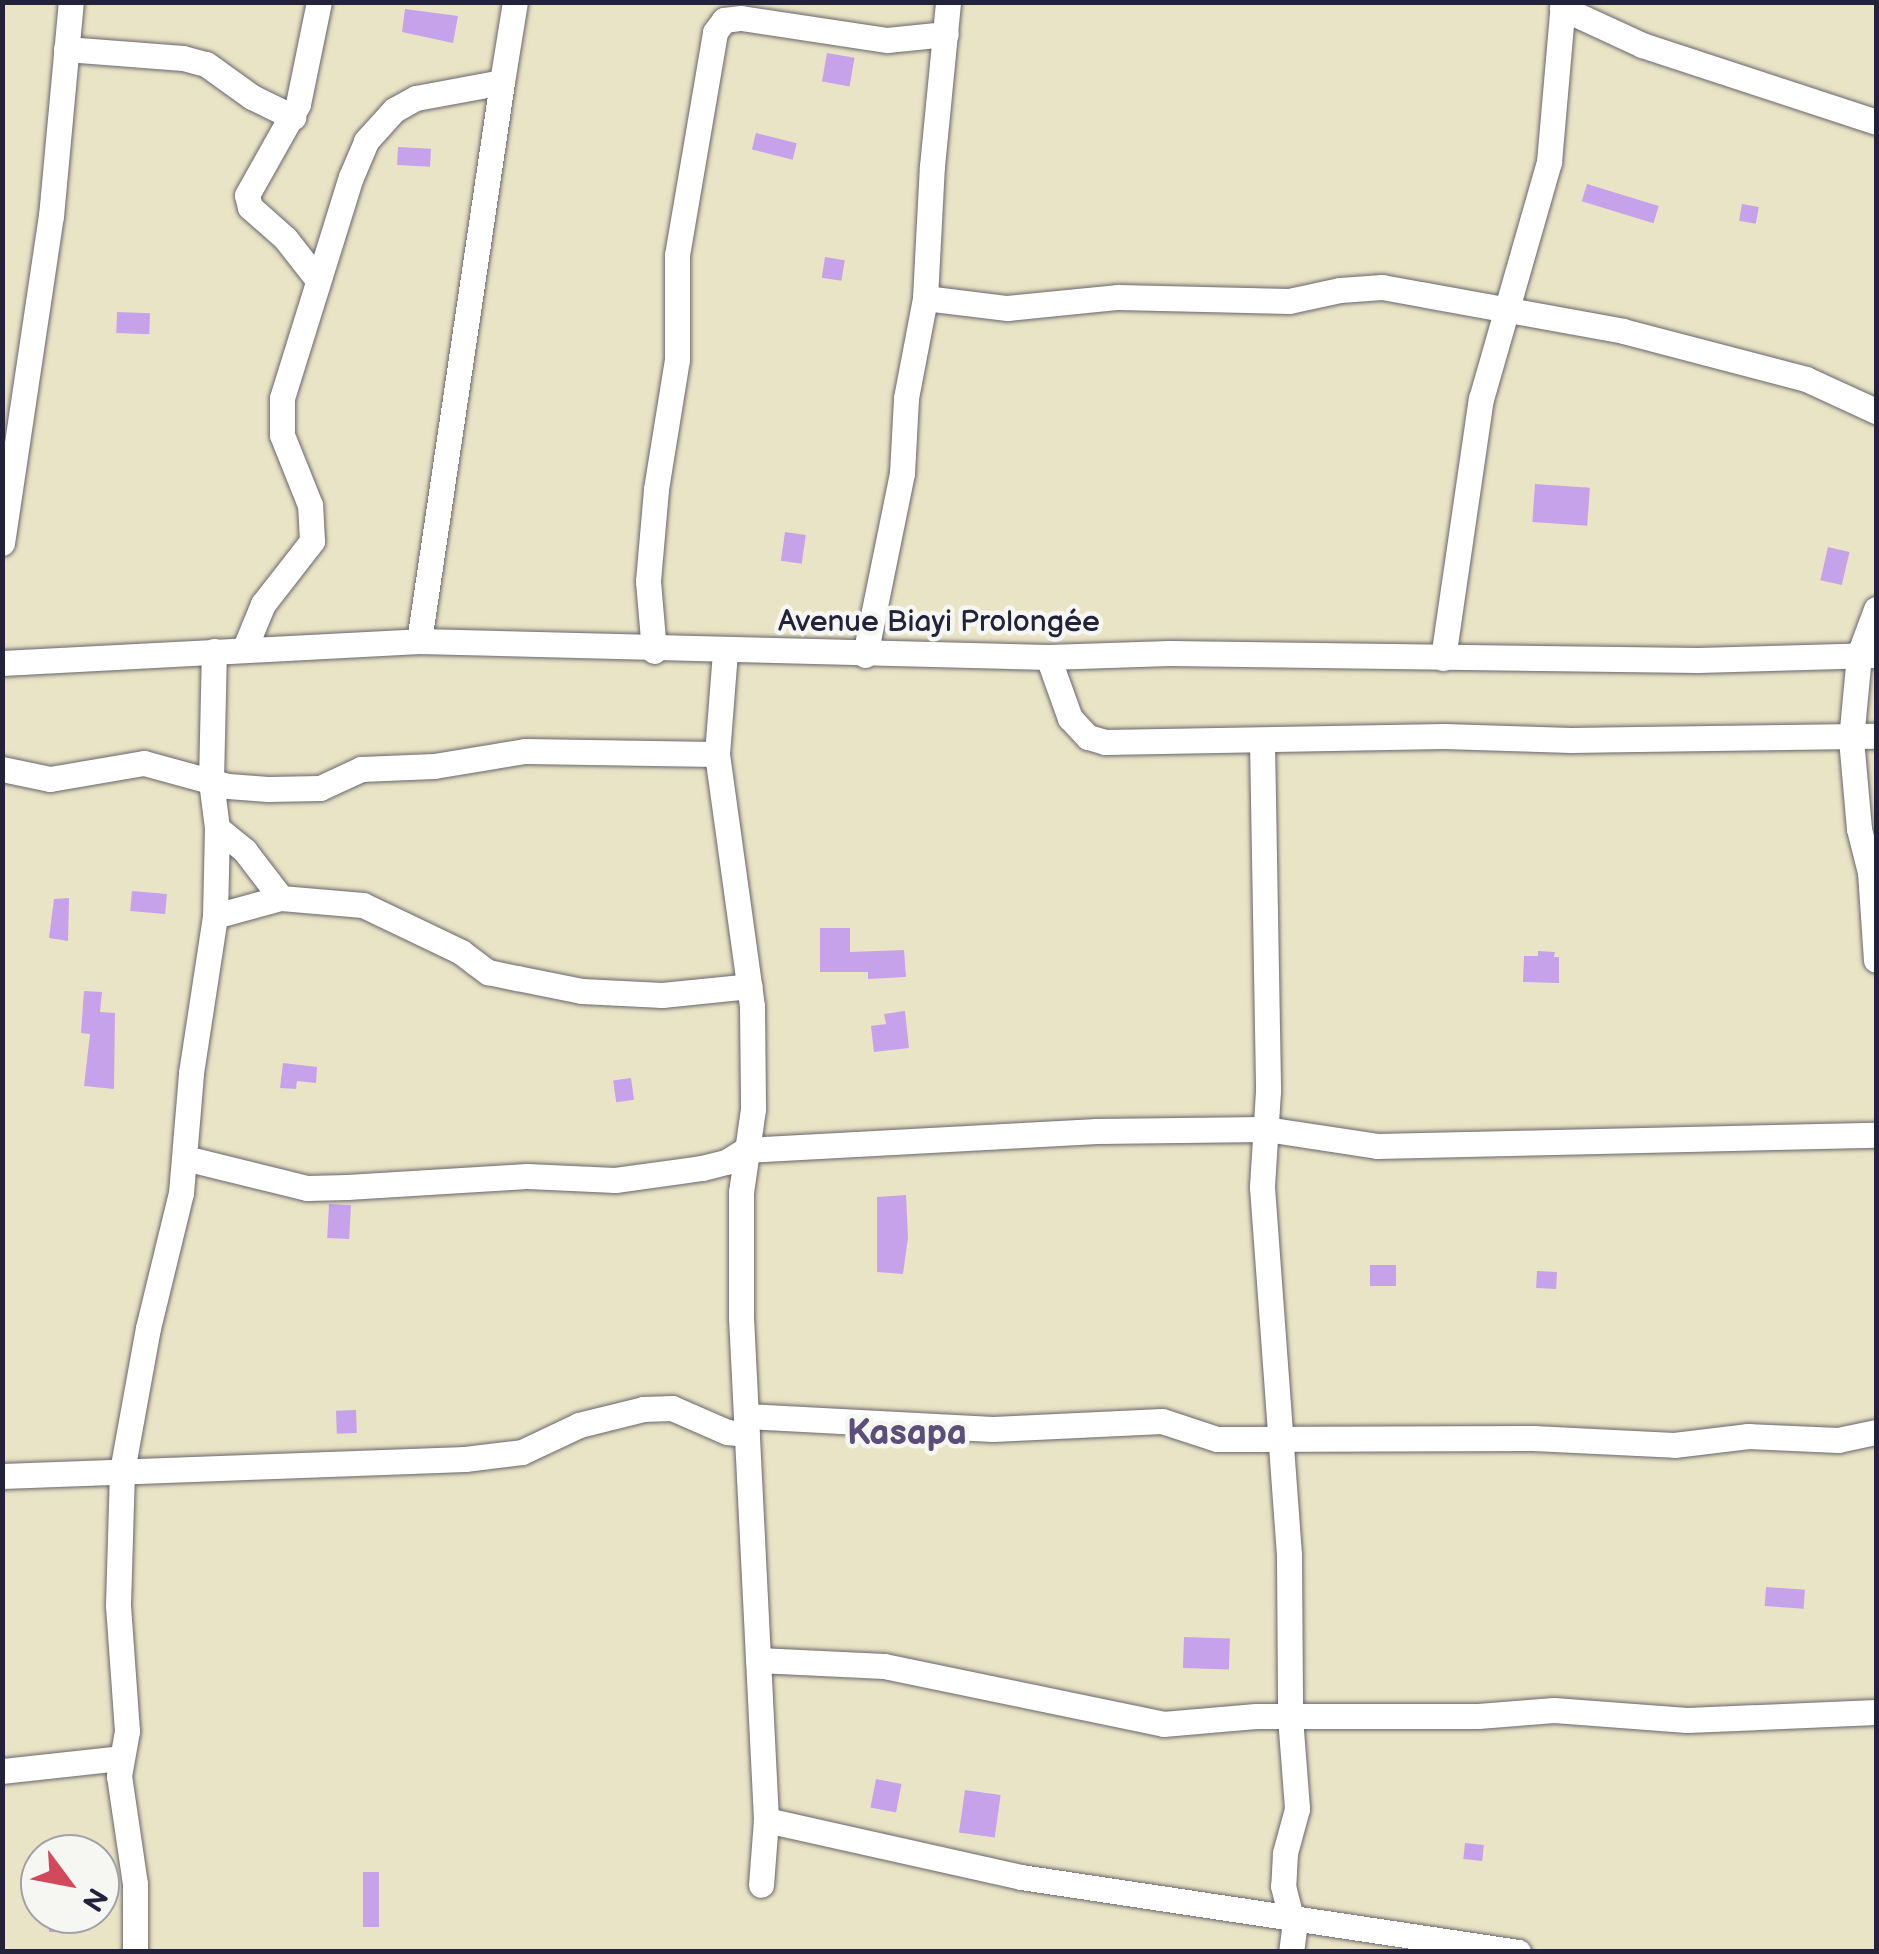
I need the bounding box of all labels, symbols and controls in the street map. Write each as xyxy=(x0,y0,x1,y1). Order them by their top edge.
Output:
street label: Avenue Biayi Prolongée xyxy=(778,604,1100,640)
district label: Kasapa xyxy=(847,1413,967,1455)
north arrow xyxy=(20,1834,120,1934)
text: N xyxy=(75,1881,114,1917)

